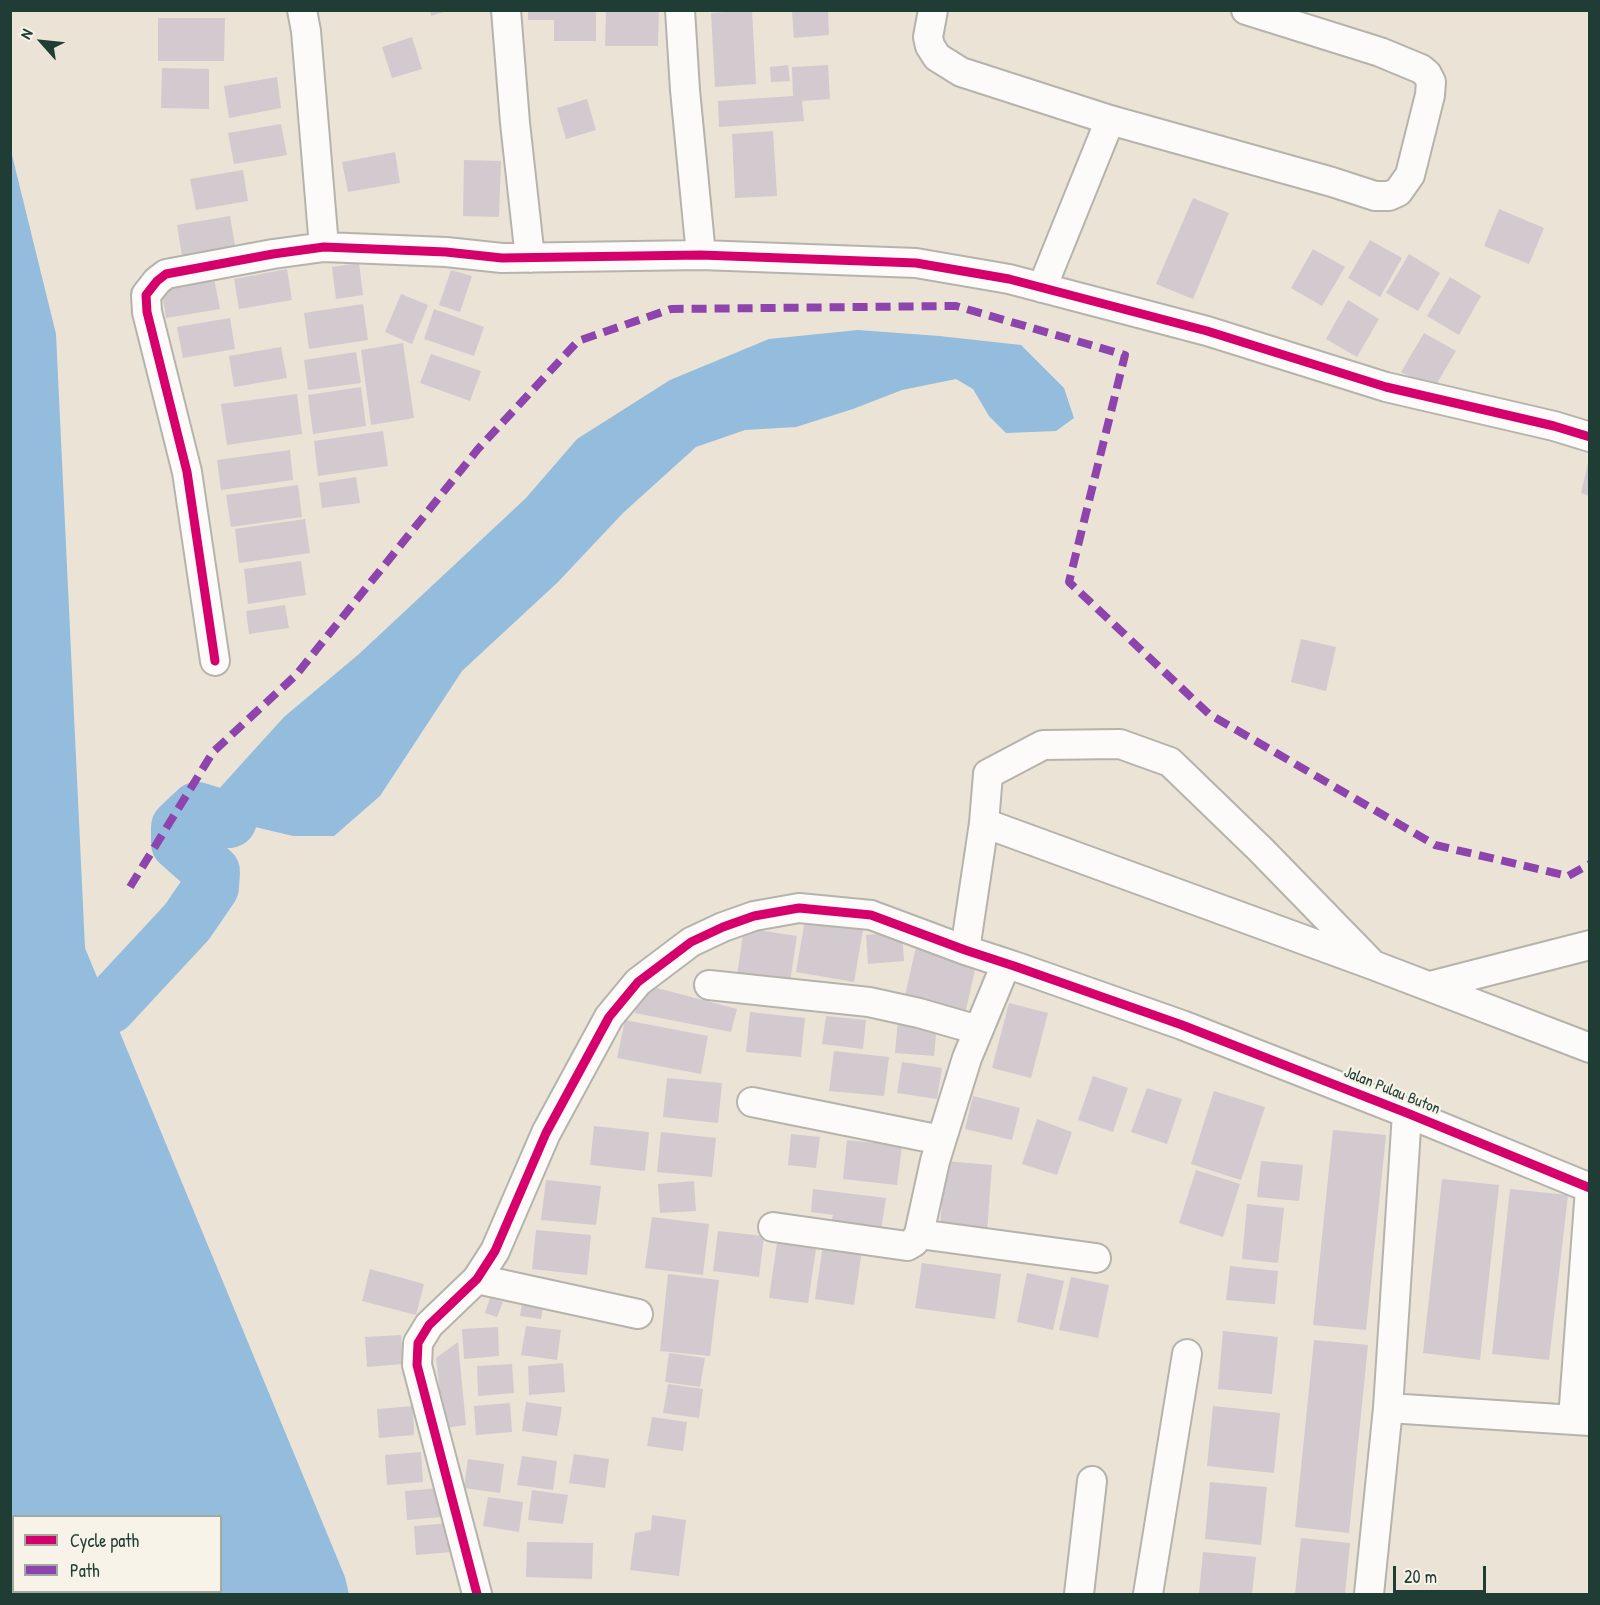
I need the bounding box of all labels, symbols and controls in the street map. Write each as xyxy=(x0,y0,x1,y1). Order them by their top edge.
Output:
north arrow xyxy=(12,12,72,72)
text: N xyxy=(14,25,38,43)
street label: Jalan Pulau Buton xyxy=(1341,1063,1443,1119)
legend xyxy=(12,1515,222,1593)
text: Cycle path xyxy=(70,1528,139,1553)
scale bar xyxy=(1396,1554,1489,1592)
text: Path xyxy=(70,1558,99,1583)
text: 20 m xyxy=(1404,1564,1437,1589)

